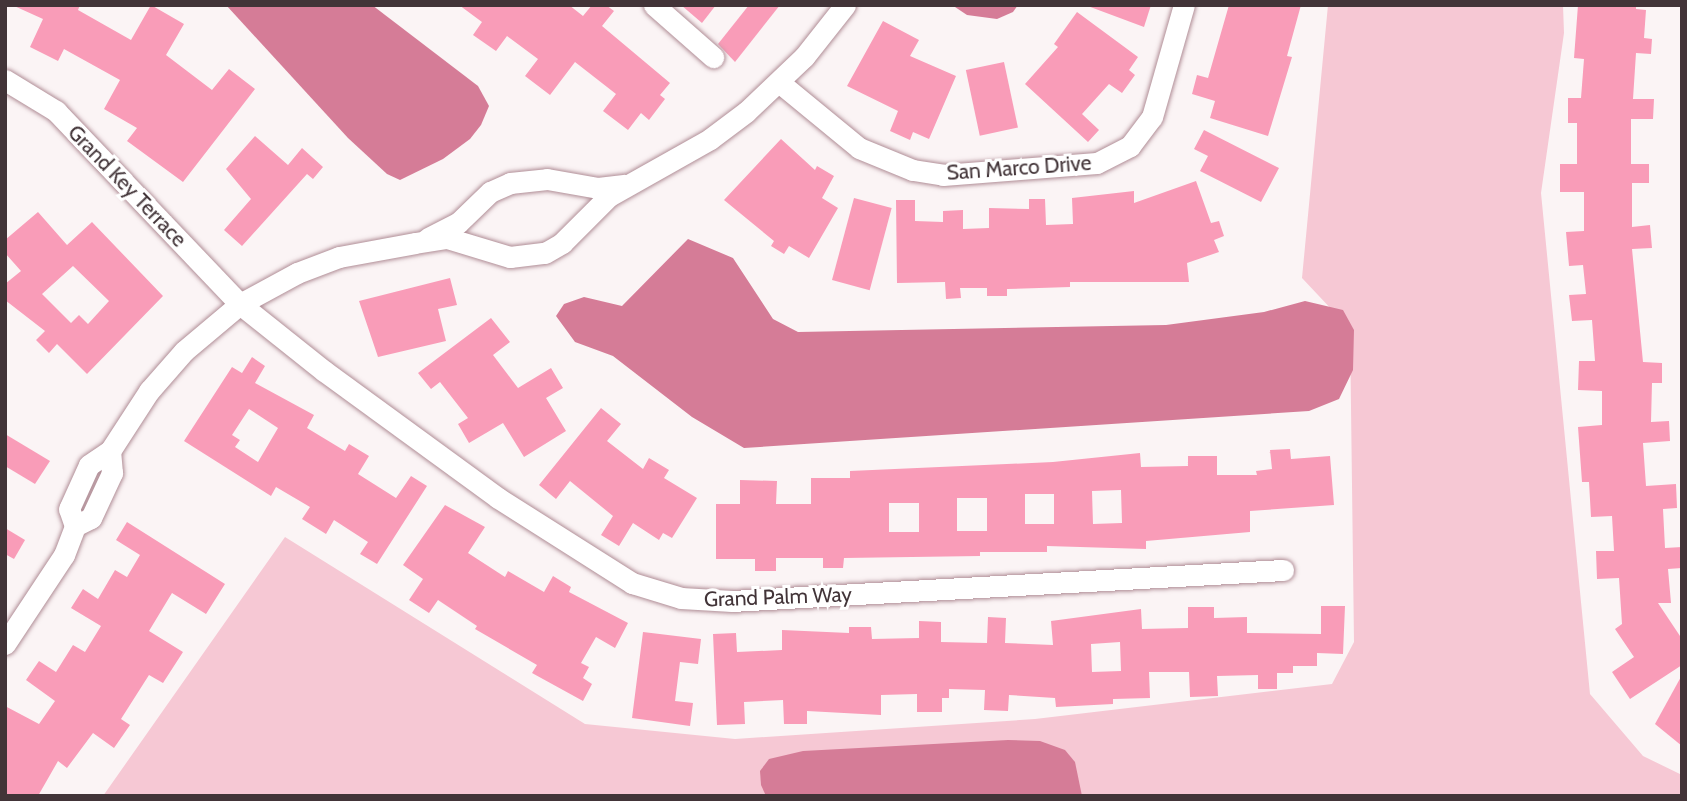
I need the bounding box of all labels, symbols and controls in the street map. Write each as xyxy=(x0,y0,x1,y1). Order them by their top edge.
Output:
street label: Grand Key Terrace xyxy=(63,120,191,252)
street label: San Marco Drive xyxy=(946,150,1092,186)
street label: Grand Palm Way xyxy=(704,582,852,612)

